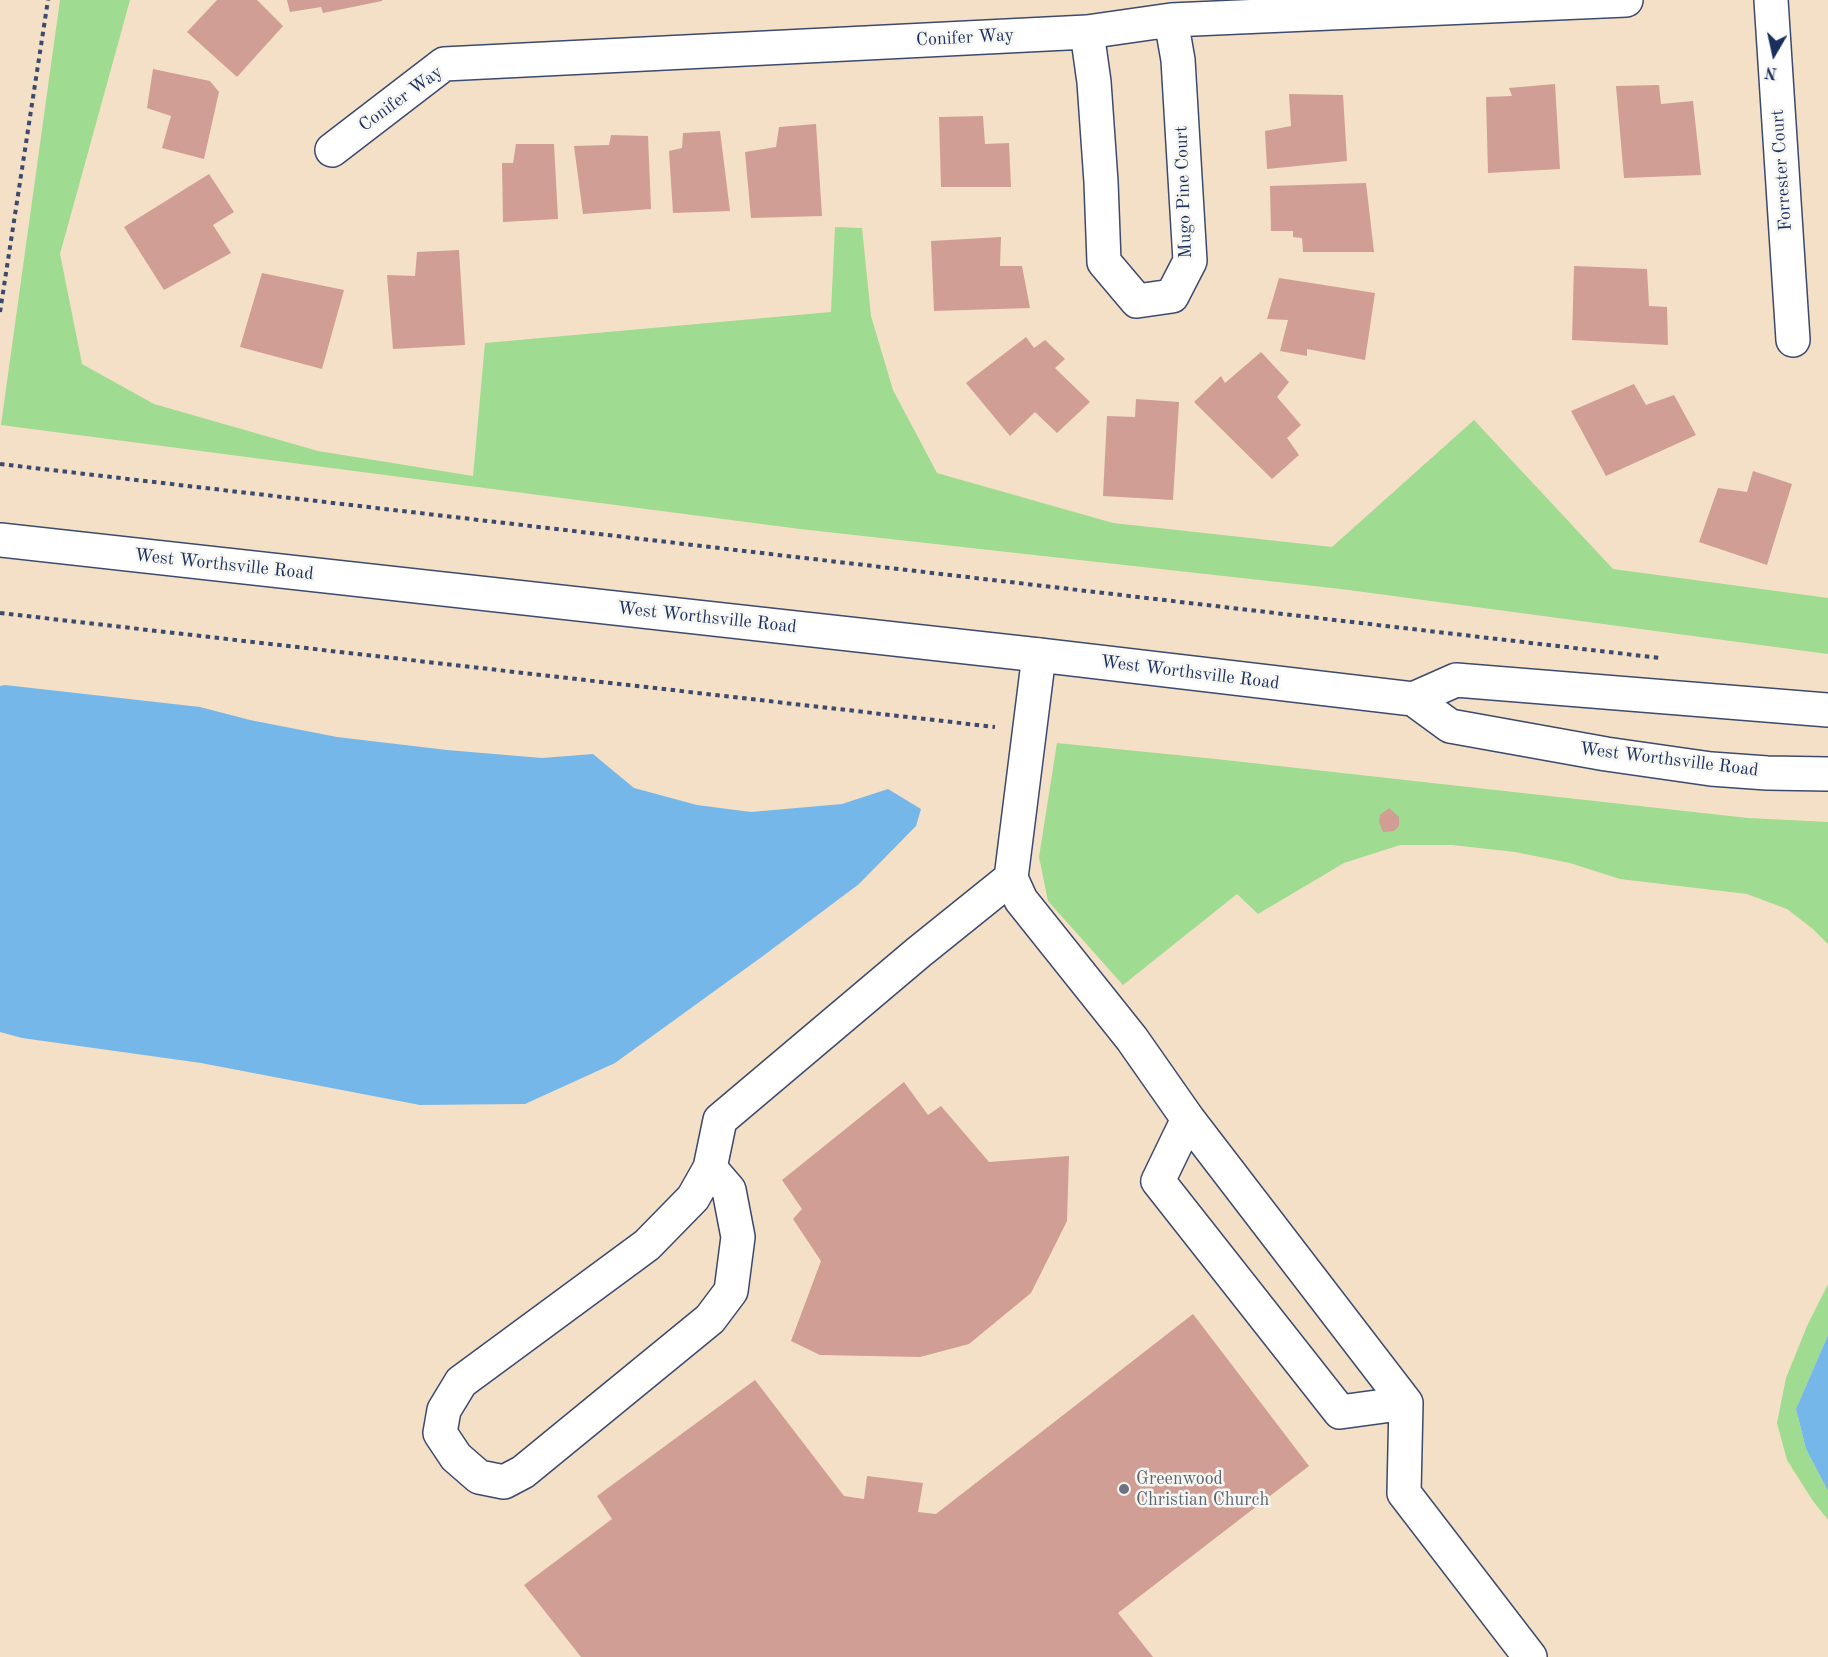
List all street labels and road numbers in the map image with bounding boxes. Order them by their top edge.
street label: Conifer Way [915,25,1015,51]
street label: Conifer Way [355,61,447,137]
street label: Forrester Court [1767,108,1797,232]
street label: Mugo Pine Court [1171,125,1197,259]
street label: West Worthsville Road [133,545,315,585]
street label: West Worthsville Road [616,598,798,638]
street label: West Worthsville Road [1099,651,1281,695]
street label: West Worthsville Road [1578,738,1760,782]

